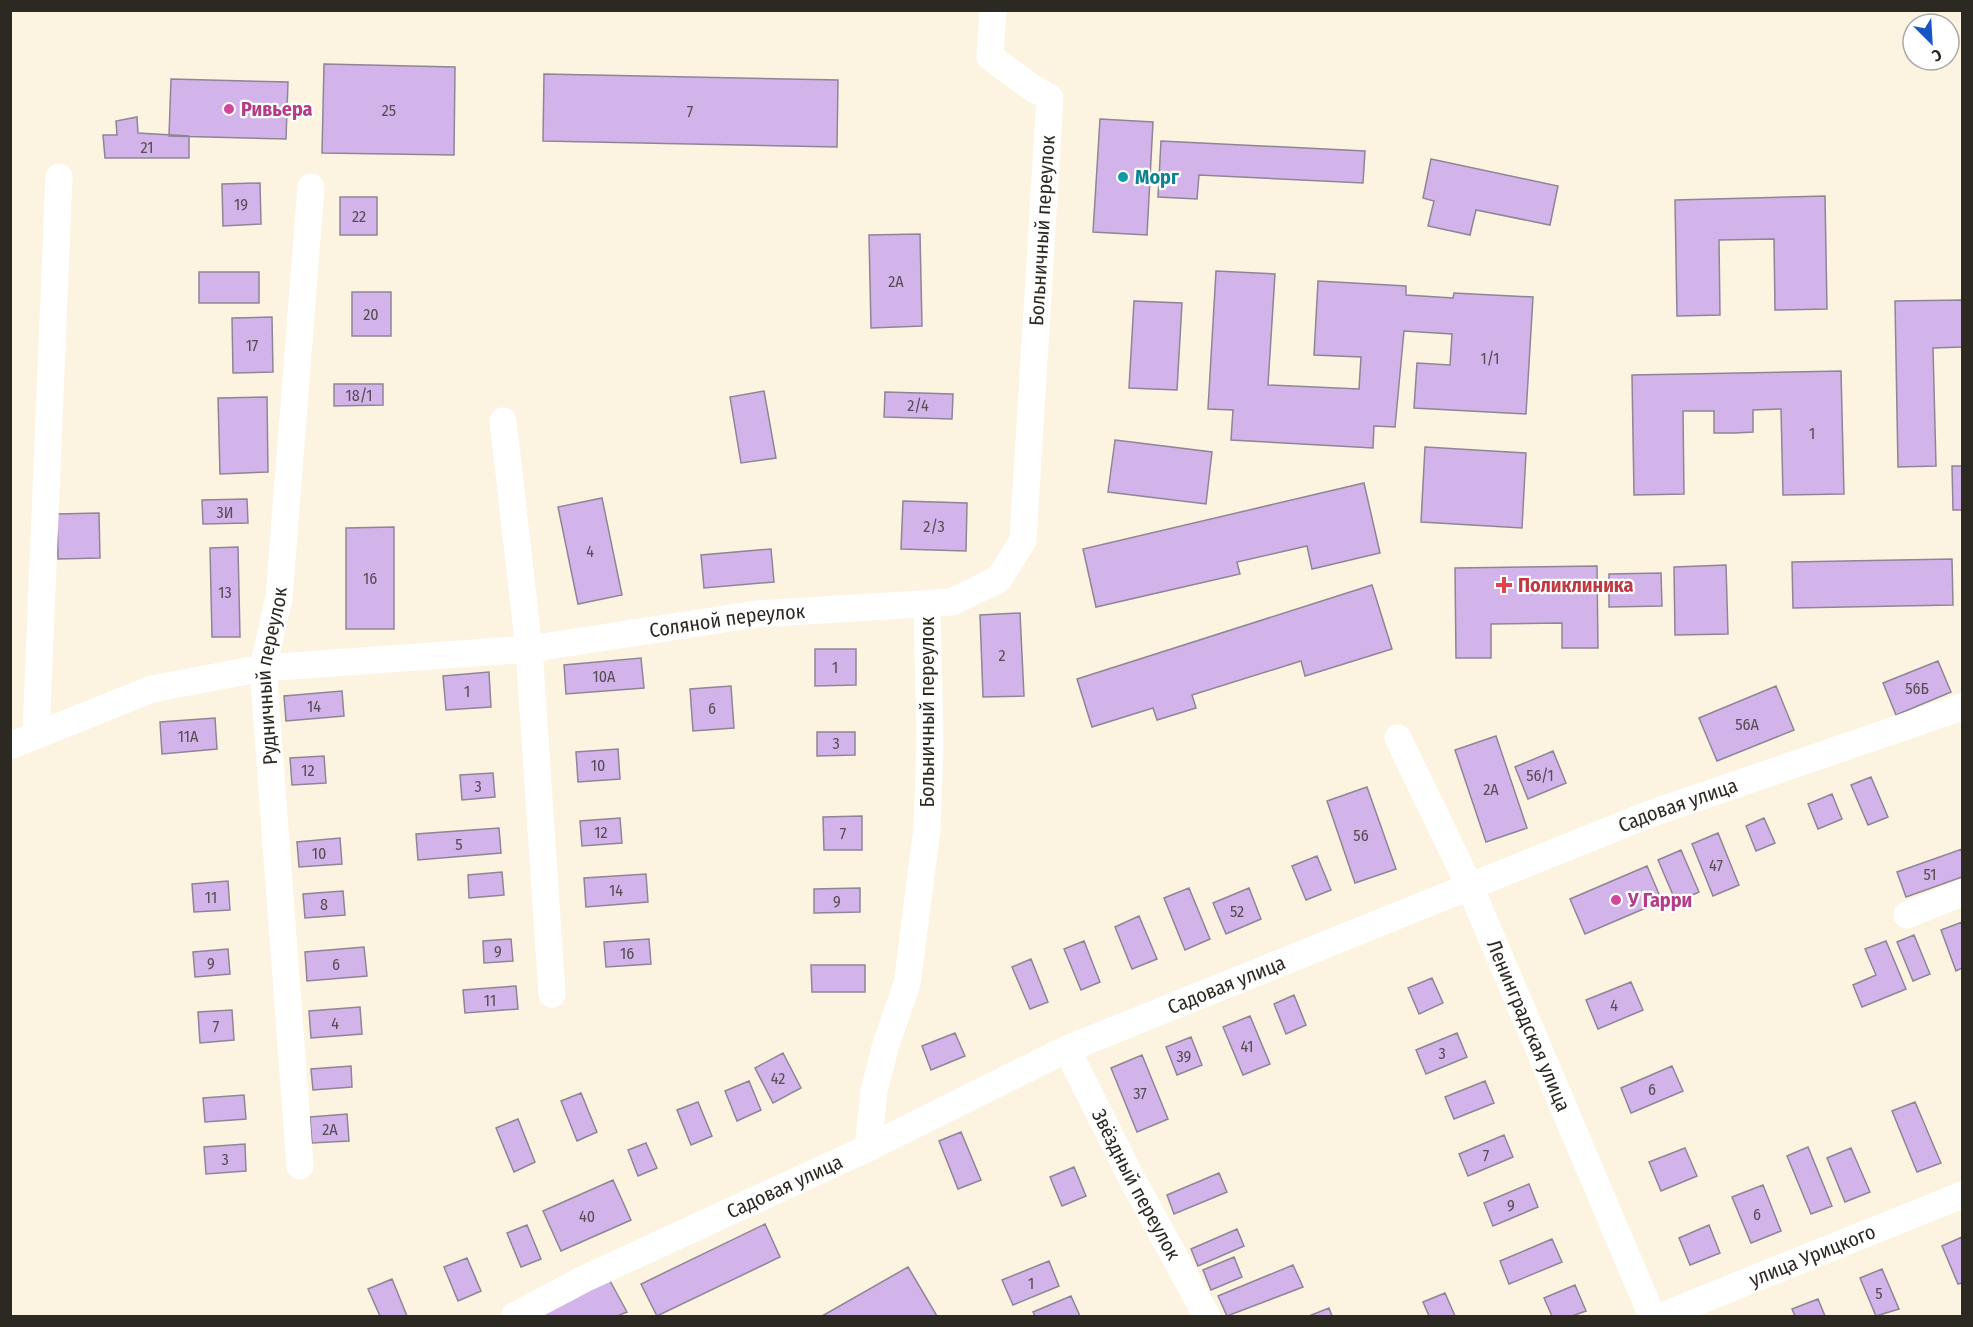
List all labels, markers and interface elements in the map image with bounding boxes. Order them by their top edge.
north arrow [1901,12,1961,72]
text: С [1929,45,1945,66]
place label: Ривьера [241,97,313,121]
house number: 25 [382,101,396,120]
marker: Ривьера [222,102,236,116]
house number: 7 [687,102,694,121]
street label: Больничный переулок [1024,134,1060,327]
house number: 21 [141,138,153,157]
place label: Морг [1135,165,1179,189]
marker: Морг [1116,170,1130,184]
house number: 19 [234,195,248,214]
house number: 22 [352,207,366,226]
house number: 2А [888,272,904,291]
house number: 20 [363,305,379,324]
house number: 17 [246,336,259,355]
house number: 1/1 [1480,349,1500,368]
house number: 18/1 [345,386,373,405]
house number: 2/4 [907,396,929,415]
house number: 1 [1809,424,1815,443]
house number: 3И [217,503,233,522]
house number: 2/3 [923,517,945,536]
house number: 4 [586,542,594,561]
house number: 16 [363,569,377,588]
place label: Поликлиника [1518,573,1634,597]
marker: Поликлиника [1495,576,1513,594]
house number: 13 [218,583,232,602]
street label: Рудничный переулок [251,586,292,766]
street label: Соляной переулок [648,599,806,642]
street label: Больничный переулок [915,616,939,807]
house number: 2 [998,646,1006,665]
house number: 1 [832,658,838,677]
house number: 10А [593,667,616,686]
house number: 56Б [1905,679,1929,698]
house number: 1 [464,682,470,701]
house number: 14 [307,697,321,716]
house number: 6 [708,699,716,718]
house number: 56А [1735,715,1759,734]
house number: 11А [178,727,199,746]
house number: 3 [832,734,840,753]
house number: 10 [591,756,605,775]
house number: 12 [301,761,315,780]
house number: 56/1 [1526,766,1554,785]
street label: Садовая улица [1615,773,1741,837]
house number: 3 [474,777,482,796]
house number: 2А [1483,780,1499,799]
house number: 12 [594,823,608,842]
house number: 7 [840,824,847,843]
house number: 56 [1353,826,1369,845]
house number: 5 [455,835,463,854]
house number: 10 [312,844,326,863]
house number: 47 [1709,856,1723,875]
house number: 51 [1924,865,1936,884]
house number: 14 [609,881,623,900]
house number: 11 [205,888,217,907]
place label: У Гарри [1627,888,1692,912]
house number: 9 [833,892,841,911]
marker: У Гарри [1609,893,1623,907]
house number: 8 [320,895,328,914]
house number: 52 [1230,902,1244,921]
street label: Ленинградская улица [1482,936,1576,1115]
house number: 9 [494,942,502,961]
house number: 16 [620,944,634,963]
street label: Садовая улица [1164,950,1289,1019]
house number: 9 [207,954,215,973]
house number: 6 [332,955,340,974]
house number: 11 [484,991,496,1010]
house number: 4 [1610,996,1618,1015]
house number: 4 [331,1014,339,1033]
house number: 7 [213,1017,220,1036]
house number: 41 [1240,1037,1254,1056]
house number: 3 [1438,1044,1446,1063]
house number: 39 [1177,1047,1192,1066]
house number: 42 [771,1069,785,1088]
house number: 6 [1648,1080,1656,1099]
house number: 37 [1133,1084,1147,1103]
street label: Звёздный переулок [1087,1105,1186,1264]
house number: 2А [322,1120,338,1139]
house number: 7 [1483,1146,1490,1165]
street label: Садовая улица [723,1149,846,1224]
house number: 3 [221,1150,229,1169]
house number: 9 [1507,1196,1515,1215]
house number: 6 [1753,1205,1761,1224]
house number: 40 [579,1207,595,1226]
street label: улица Урицкого [1746,1219,1879,1292]
house number: 1 [1028,1274,1034,1293]
house number: 5 [1875,1284,1883,1303]

